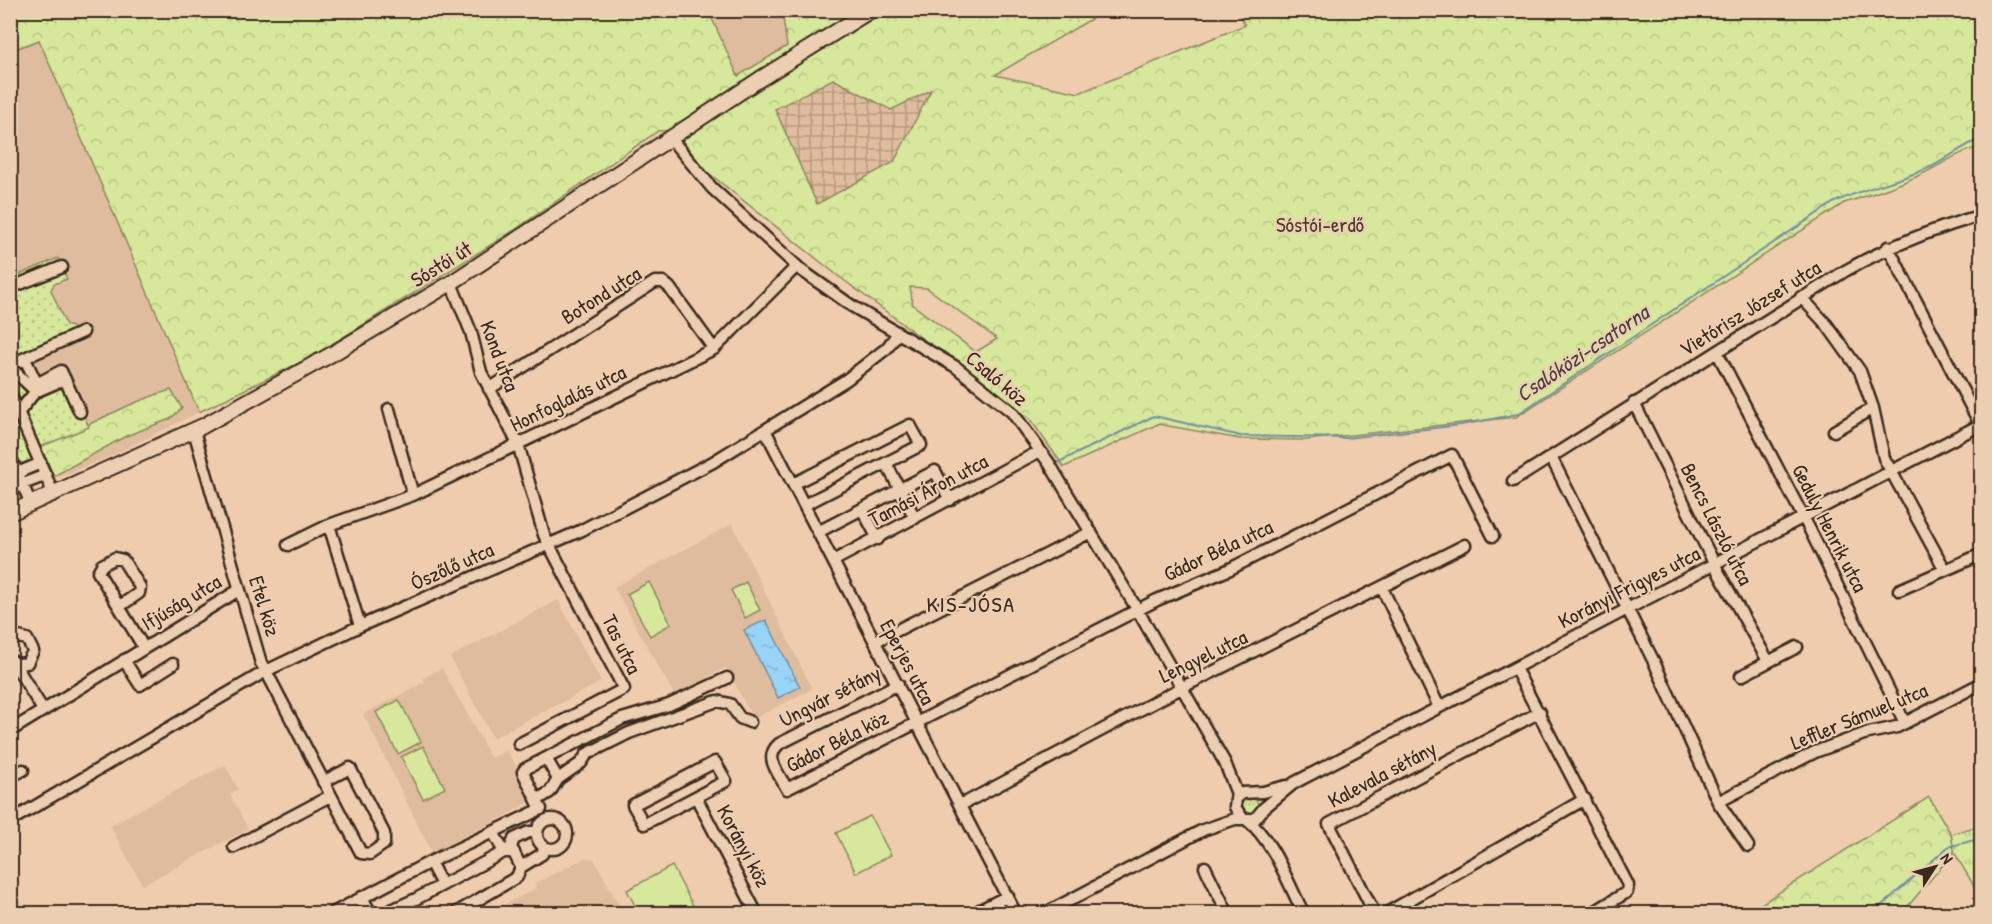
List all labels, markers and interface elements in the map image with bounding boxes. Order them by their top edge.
park label: Sóstói-erdő [1276,210,1364,239]
street label: Sóstói út [405,234,478,294]
street label: Vietórisz József utca [1674,253,1826,363]
street label: Botond utca [555,259,647,331]
water label: Csalóközi-csatorna [1510,296,1656,409]
street label: Kond utca [473,316,527,396]
street label: Csaló köz [960,343,1034,413]
street label: Honfoglalás utca [505,357,631,439]
street label: Tamási Áron utca [863,446,993,534]
street label: Bencs László utca [1674,458,1760,590]
street label: Geduly Henrik utca [1785,459,1875,597]
street label: Gádor Béla utca [1159,512,1277,588]
street label: Ószőlő utca [406,535,498,597]
street label: Korányi Frigyes utca [1553,539,1705,635]
street label: Ifjúság utca [136,567,226,637]
street label: Etel köz [242,572,288,640]
district label: KIS-JÓSA [927,589,1015,619]
street label: Tas utca [595,609,649,679]
street label: Eperjes utca [873,614,943,710]
street label: Lengyel utca [1154,622,1252,690]
street label: Ungvár sétány [774,658,886,734]
street label: Leffler Sámuel utca [1786,675,1932,757]
street label: Gádor Béla köz [781,703,893,779]
street label: Kalevala sétány [1323,733,1441,815]
street label: Korányi köz [710,800,778,892]
north arrow [1905,837,1965,897]
text: N [1936,848,1959,868]

